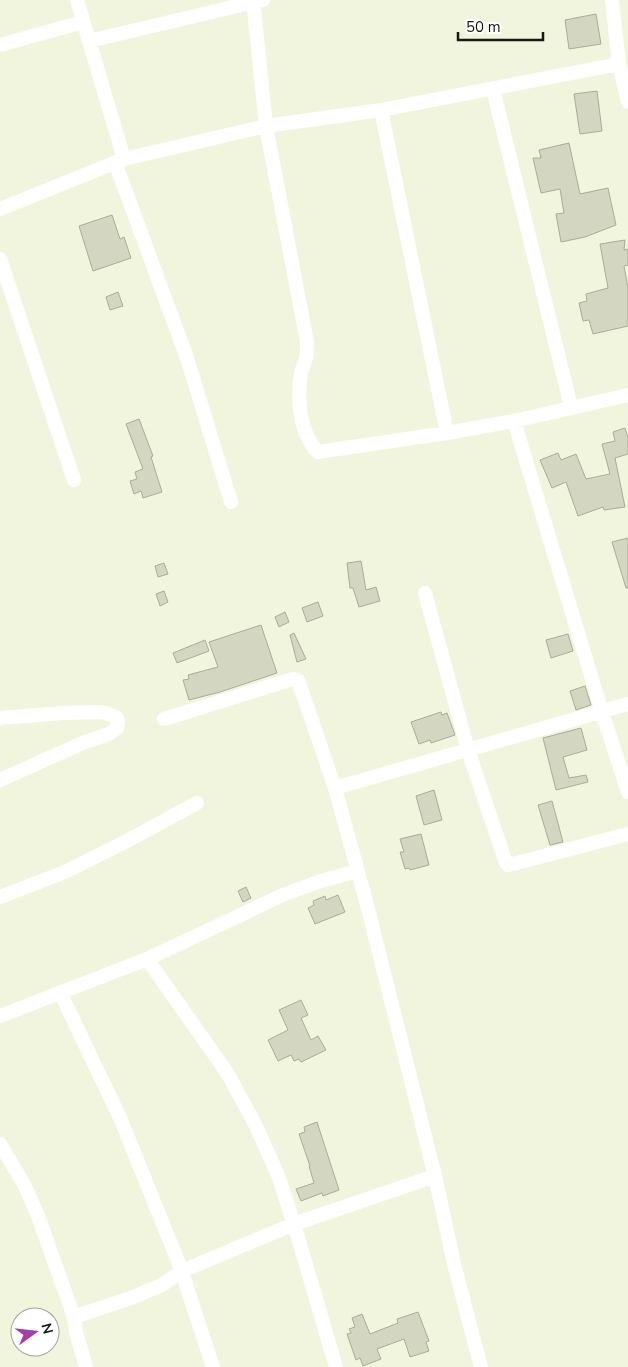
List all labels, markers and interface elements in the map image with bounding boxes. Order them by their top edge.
scale bar [458,10,543,42]
text: 50 m [466,17,501,37]
north arrow [10,1307,60,1357]
text: N [37,1321,58,1336]

